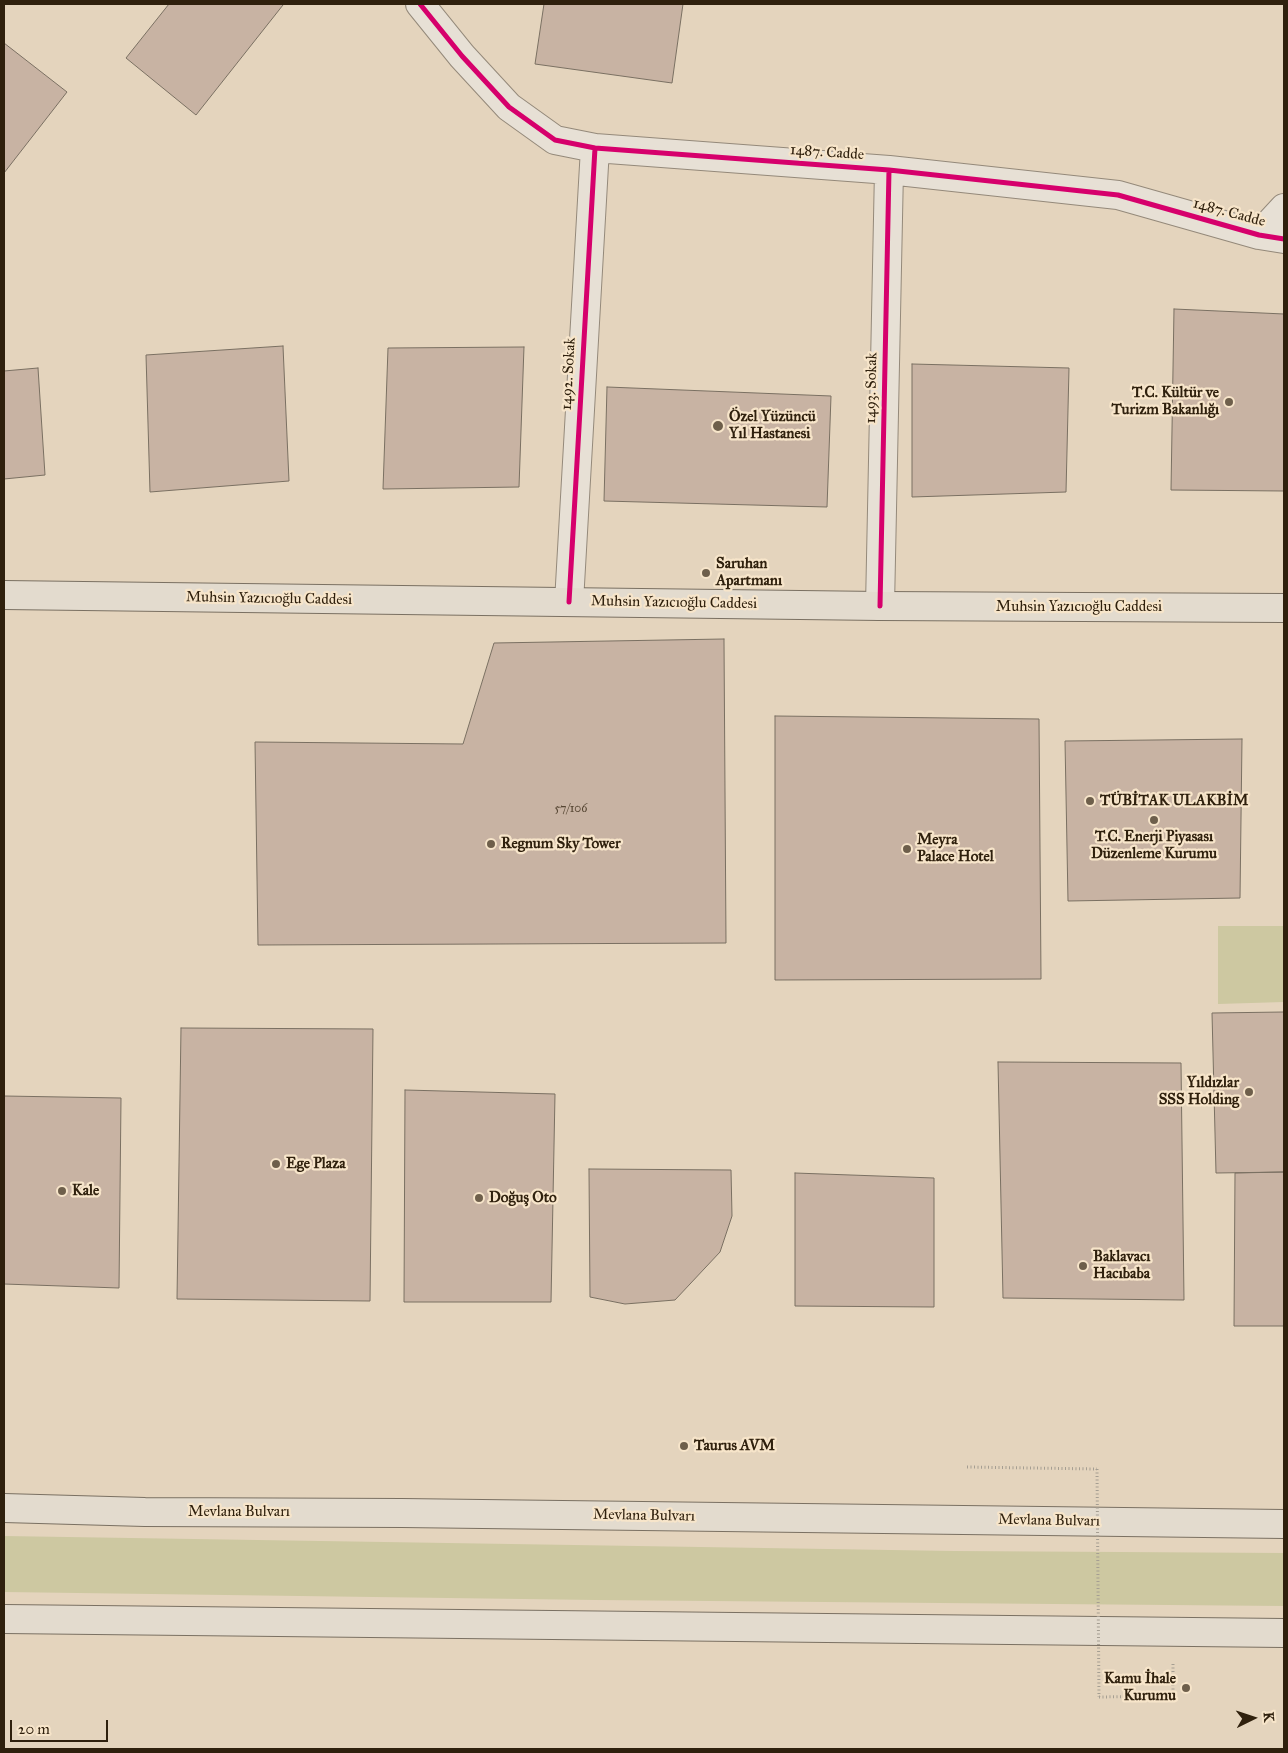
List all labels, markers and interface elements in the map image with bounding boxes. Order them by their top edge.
street label: 1487. Cadde [789,141,865,165]
street label: 1487. Cadde [1191,195,1267,231]
street label: 1492. Sokak [558,337,580,411]
street label: 1493. Sokak [862,352,882,424]
place label: T.C. Kültür ve Turizm Bakanlığı [1111,384,1219,419]
marker: T.C. Kültür ve Turizm Bakanlığı [1223,396,1235,408]
place label: Özel Yüzüncü Yıl Hastanesi [729,408,816,443]
marker: Özel Yüzüncü Yıl Hastanesi [711,419,725,433]
place label: Saruhan Apartmanı [716,555,782,590]
marker: Saruhan Apartmanı [700,567,712,579]
street label: Muhsin Yazıcıoğlu Caddesi [186,589,352,609]
street label: Muhsin Yazıcıoğlu Caddesi [591,593,757,613]
street label: Muhsin Yazıcıoğlu Caddesi [996,598,1162,616]
place label: TÜBİTAK ULAKBİM [1100,792,1248,810]
marker: TÜBİTAK ULAKBİM [1084,795,1096,807]
house number: 57/106 [555,802,587,816]
marker: T.C. Enerji Piyasası Düzenleme Kurumu [1148,814,1160,826]
place label: T.C. Enerji Piyasası Düzenleme Kurumu [1091,828,1217,863]
place label: Meyra Palace Hotel [917,831,994,866]
place label: Regnum Sky Tower [501,835,621,853]
marker: Regnum Sky Tower [485,838,497,850]
marker: Meyra Palace Hotel [901,843,913,855]
place label: Yıldızlar SSS Holding [1159,1074,1239,1109]
marker: Yıldızlar SSS Holding [1243,1086,1255,1098]
place label: Ege Plaza [286,1155,345,1173]
marker: Ege Plaza [270,1158,282,1170]
place label: Kale [72,1182,99,1200]
marker: Kale [56,1185,68,1197]
place label: Doğuş Oto [489,1189,557,1207]
marker: Doğuş Oto [473,1192,485,1204]
place label: Baklavacı Hacıbaba [1093,1248,1150,1283]
marker: Baklavacı Hacıbaba [1077,1260,1089,1272]
place label: Taurus AVM [694,1437,775,1455]
marker: Taurus AVM [678,1440,690,1452]
street label: Mevlana Bulvarı [188,1503,290,1521]
street label: Mevlana Bulvarı [593,1506,695,1526]
street label: Mevlana Bulvarı [998,1511,1100,1531]
place label: Kamu İhale Kurumu [1104,1670,1176,1705]
marker: Kamu İhale Kurumu [1180,1682,1192,1694]
north arrow [1228,1693,1278,1743]
scale bar [12,1710,110,1742]
text: K [1260,1711,1277,1722]
text: 20 m [18,1720,50,1738]

